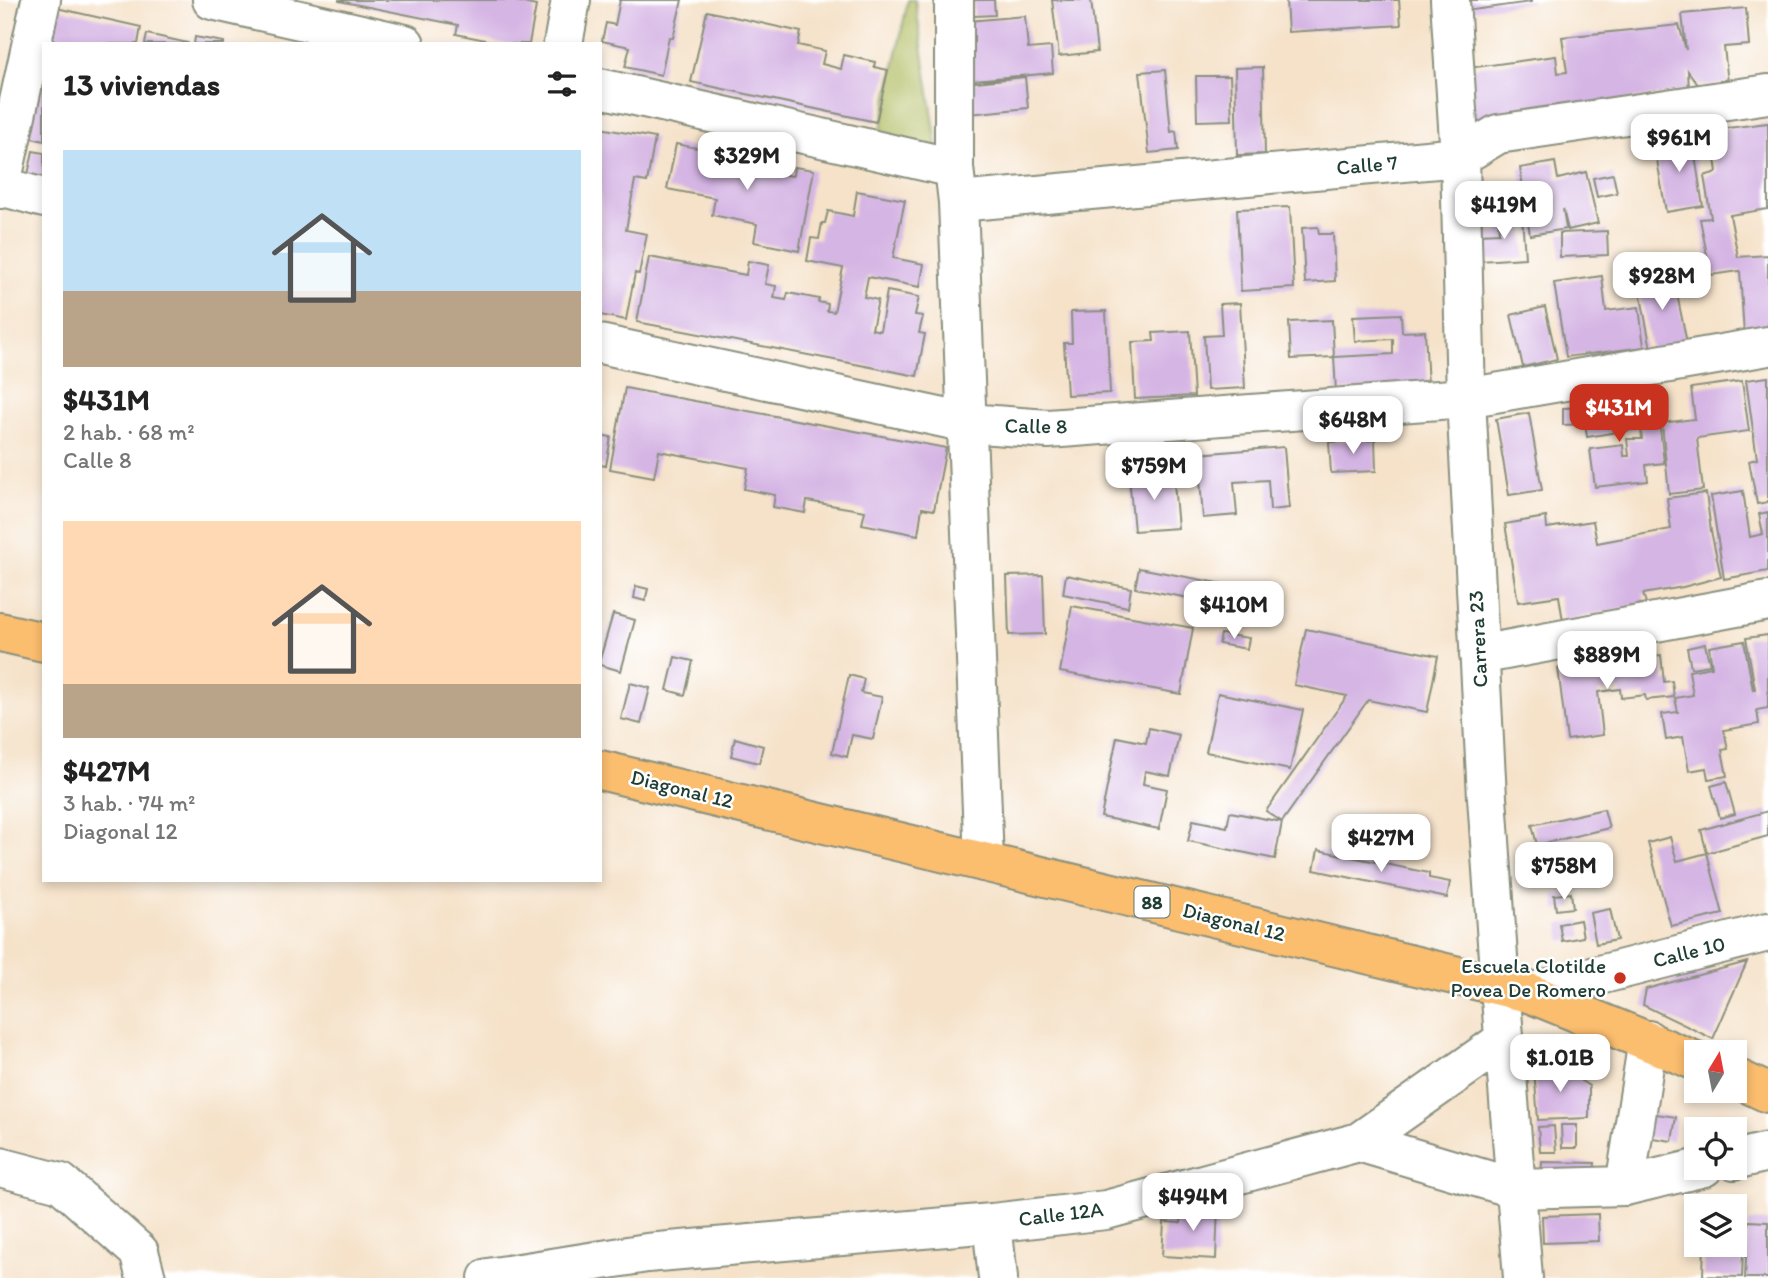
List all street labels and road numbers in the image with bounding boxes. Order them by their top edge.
street label: Calle 7 [1335,149,1399,180]
street label: Calle 8 [1005,412,1067,439]
street label: Carrera 23 [1462,590,1493,688]
street label: Diagonal 12 [628,764,736,813]
road number: 88 [1134,887,1170,918]
street label: Diagonal 12 [1180,897,1288,946]
street label: Calle 10 [1650,930,1728,973]
street label: Calle 12A [1017,1196,1105,1231]

